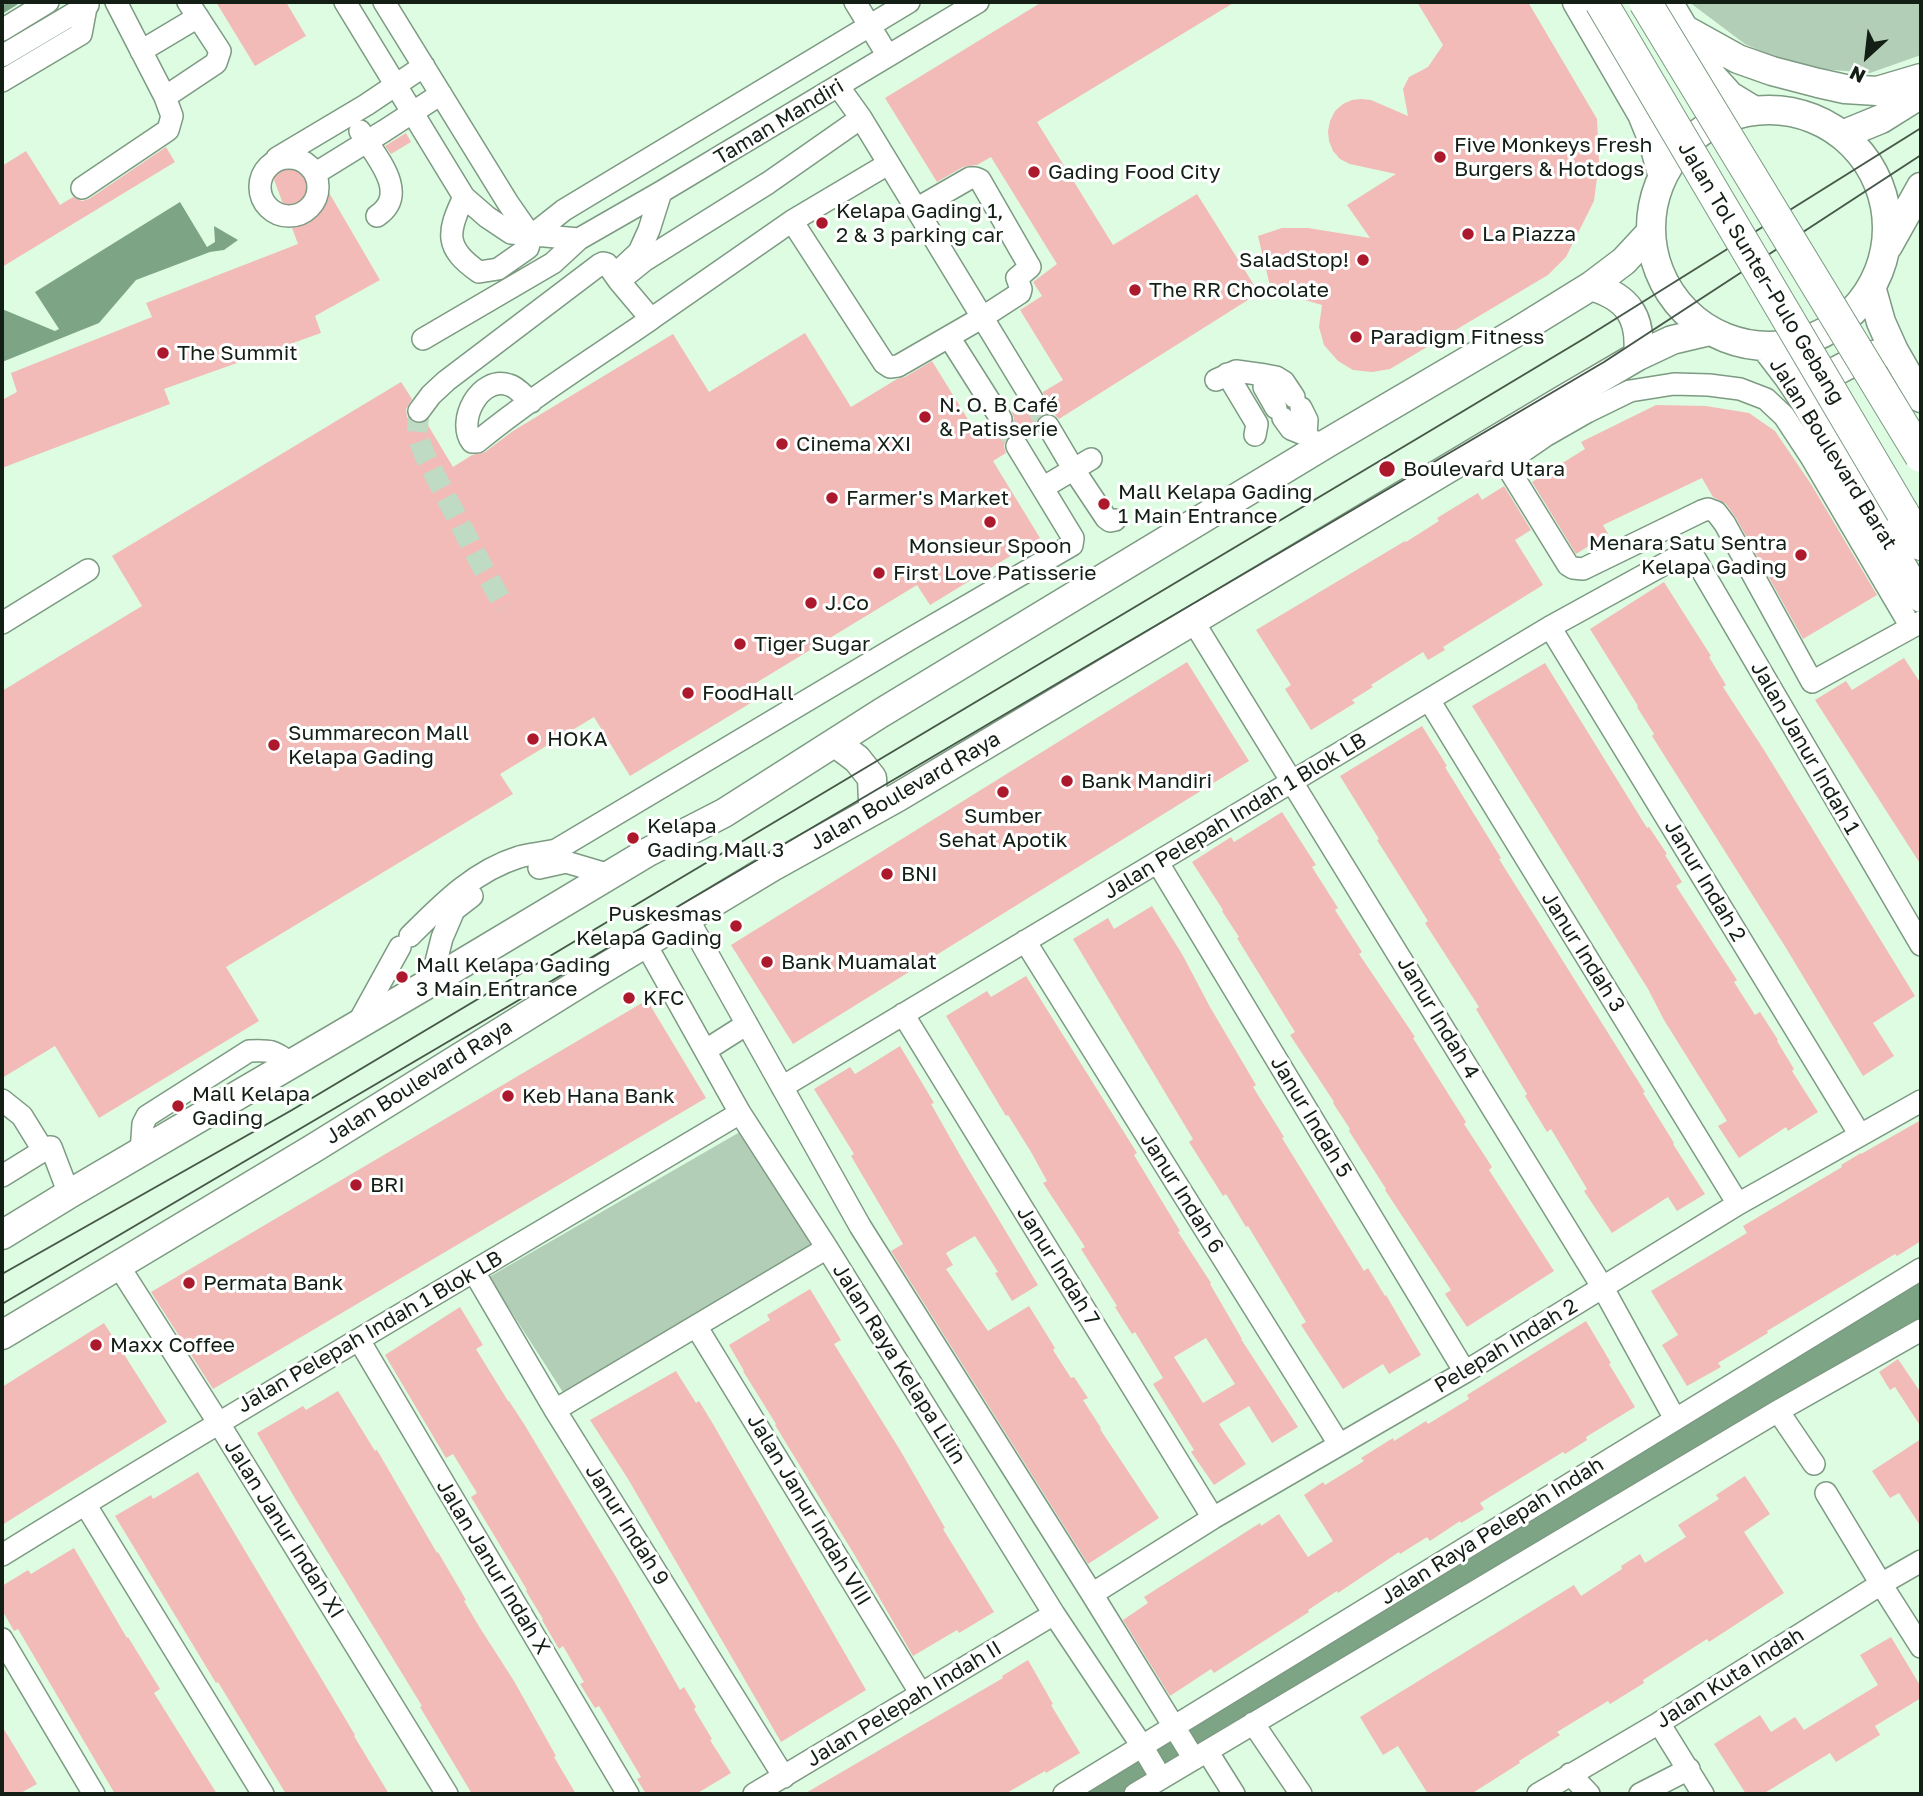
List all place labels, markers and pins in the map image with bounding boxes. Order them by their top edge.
place label: Five Monkeys Fresh Burgers & Hotdogs [1454,132,1653,182]
marker: Five Monkeys Fresh Burgers & Hotdogs [1432,149,1448,165]
place label: Gading Food City [1048,159,1220,185]
marker: Gading Food City [1026,164,1042,180]
place label: Kelapa Gading 1, 2 & 3 parking car [836,198,1004,248]
marker: Kelapa Gading 1, 2 & 3 parking car [814,215,830,231]
place label: La Piazza [1482,221,1576,247]
marker: La Piazza [1460,226,1476,242]
place label: SaladStop! [1239,247,1349,273]
marker: SaladStop! [1355,252,1371,268]
place label: The RR Chocolate [1149,277,1329,303]
marker: The RR Chocolate [1127,282,1143,298]
place label: Paradigm Fitness [1370,324,1544,350]
marker: Paradigm Fitness [1348,329,1364,345]
place label: The Summit [177,340,298,366]
marker: The Summit [155,345,171,361]
place label: N. O. B Café & Patisserie [939,392,1058,442]
marker: N. O. B Café & Patisserie [917,409,933,425]
place label: Cinema XXI [796,431,911,457]
marker: Cinema XXI [774,436,790,452]
place label: Boulevard Utara [1403,456,1565,482]
marker: Boulevard Utara [1377,459,1397,479]
place label: Mall Kelapa Gading 1 Main Entrance [1118,479,1313,529]
place label: Farmer's Market [846,485,1009,511]
marker: Farmer's Market [824,490,840,506]
marker: Mall Kelapa Gading 1 Main Entrance [1096,496,1112,512]
marker: Monsieur Spoon [982,514,998,530]
place label: Menara Satu Sentra Kelapa Gading [1589,530,1787,580]
place label: Monsieur Spoon [908,533,1072,559]
marker: Menara Satu Sentra Kelapa Gading [1793,547,1809,563]
place label: First Love Patisserie [893,560,1096,586]
marker: First Love Patisserie [871,565,887,581]
place label: J.Co [825,590,869,616]
marker: J.Co [803,595,819,611]
place label: Tiger Sugar [754,631,870,657]
marker: Tiger Sugar [732,636,748,652]
place label: FoodHall [702,680,794,706]
marker: FoodHall [680,685,696,701]
place label: Summarecon Mall Kelapa Gading [288,720,469,770]
place label: HOKA [547,726,607,752]
marker: HOKA [525,731,541,747]
marker: Summarecon Mall Kelapa Gading [266,737,282,753]
place label: Bank Mandiri [1081,768,1212,794]
marker: Bank Mandiri [1059,773,1075,789]
marker: Sumber Sehat Apotik [995,784,1011,800]
place label: Sumber Sehat Apotik [938,803,1068,853]
place label: Kelapa Gading Mall 3 [647,813,784,863]
marker: Kelapa Gading Mall 3 [625,830,641,846]
place label: BNI [901,861,938,887]
marker: BNI [879,866,895,882]
place label: Puskesmas Kelapa Gading [576,901,722,951]
marker: Puskesmas Kelapa Gading [728,918,744,934]
place label: Bank Muamalat [781,949,937,975]
place label: Mall Kelapa Gading 3 Main Entrance [416,952,611,1002]
marker: Bank Muamalat [759,954,775,970]
marker: Mall Kelapa Gading 3 Main Entrance [394,969,410,985]
place label: KFC [643,985,684,1011]
marker: KFC [621,990,637,1006]
place label: Mall Kelapa Gading [192,1081,310,1131]
place label: Keb Hana Bank [522,1083,675,1109]
marker: Keb Hana Bank [500,1088,516,1104]
marker: Mall Kelapa Gading [170,1098,186,1114]
place label: BRI [370,1172,405,1198]
marker: BRI [348,1177,364,1193]
place label: Permata Bank [203,1270,343,1296]
marker: Permata Bank [181,1275,197,1291]
place label: Maxx Coffee [110,1332,235,1358]
marker: Maxx Coffee [88,1337,104,1353]

